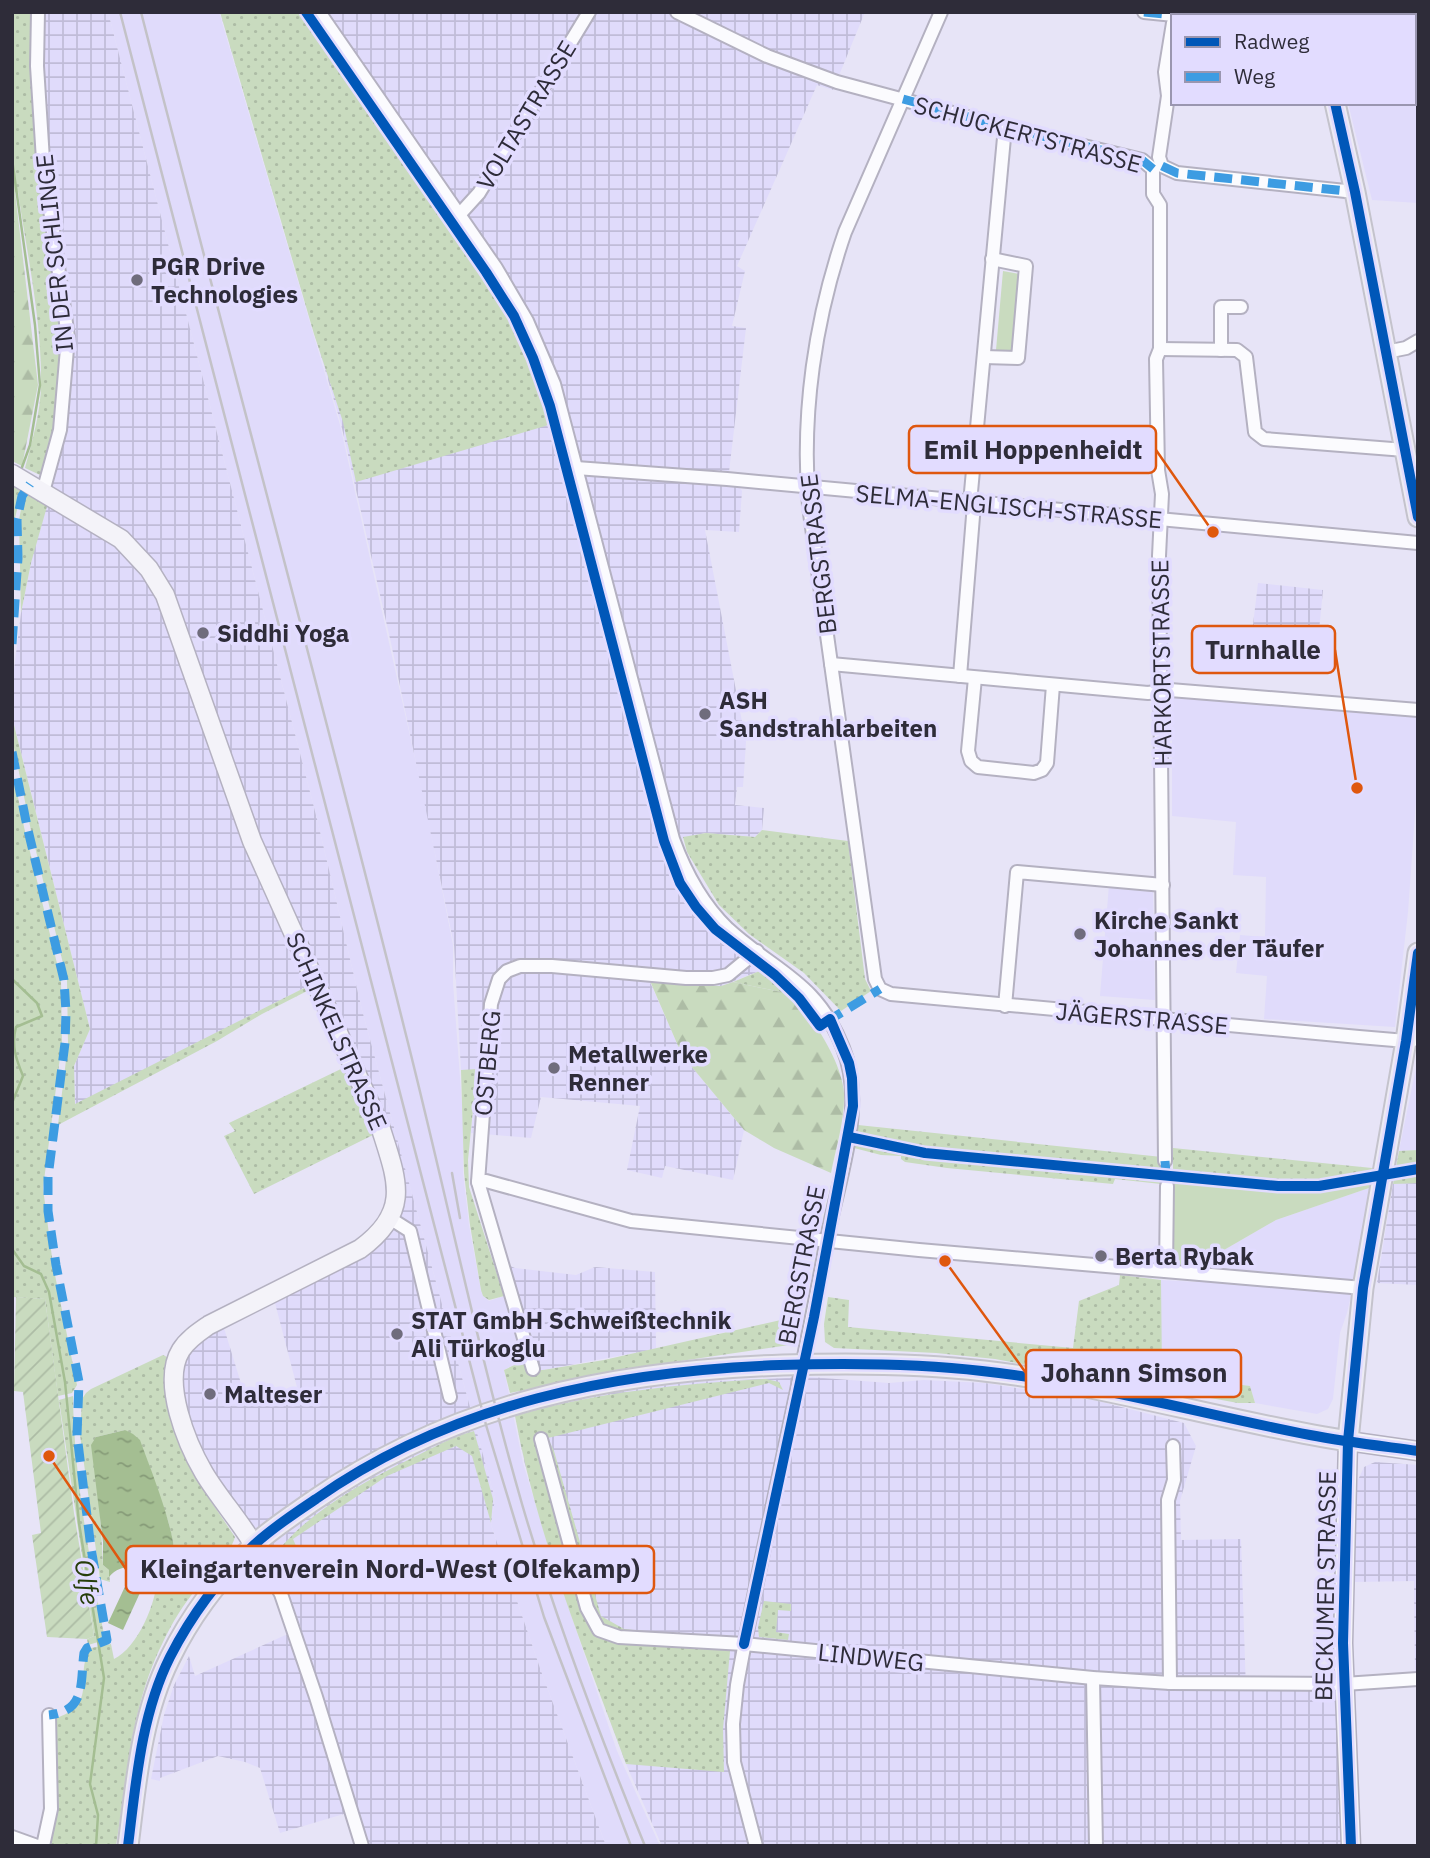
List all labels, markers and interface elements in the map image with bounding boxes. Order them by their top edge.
legend [1171,14,1416,105]
text: Radweg [1234,27,1309,55]
street label: VOLTASTRASSE [469,34,583,196]
text: Weg [1234,62,1275,90]
street label: SCHUCKERTSTRASSE [911,88,1145,180]
street label: IN DER SCHLINGE [28,153,80,353]
place label: PGR Drive Technologies [151,250,298,310]
marker: PGR Drive Technologies [129,272,145,288]
callout: Emil Hoppenheidt [909,426,1156,473]
text: Emil Hoppenheidt [924,432,1143,466]
street label: BERGSTRASSE [792,472,844,636]
street label: SELMA-ENGLISCH-STRASSE [854,477,1164,535]
street label: HARKORTSTRASSE [1143,559,1179,767]
place label: Siddhi Yoga [217,617,349,649]
marker: Siddhi Yoga [195,625,211,641]
callout: Turnhalle [1192,626,1335,673]
text: Turnhalle [1205,632,1321,666]
place label: ASH Sandstrahlarbeiten [719,684,937,744]
marker: ASH Sandstrahlarbeiten [697,706,713,722]
place label: Kirche Sankt Johannes der Täufer [1094,904,1325,964]
marker: Kirche Sankt Johannes der Täufer [1072,926,1088,942]
street label: SCHINKELSTRASSE [279,927,395,1135]
street label: JÄGERSTRASSE [1054,995,1230,1041]
street label: OSTBERG [466,1009,508,1117]
place label: Metallwerke Renner [568,1038,708,1098]
marker: Metallwerke Renner [546,1060,562,1076]
street label: BERGSTRASSE [770,1183,832,1347]
place label: Berta Rybak [1115,1240,1254,1272]
marker: Berta Rybak [1093,1248,1109,1264]
place label: STAT GmbH Schweißtechnik Ali Türkoglu [411,1304,731,1364]
marker: STAT GmbH Schweißtechnik Ali Türkoglu [389,1326,405,1342]
callout: Johann Simson [1026,1350,1241,1397]
text: Johann Simson [1041,1355,1227,1389]
place label: Malteser [224,1378,323,1410]
marker: Malteser [202,1386,218,1402]
street label: BECKUMER STRASSE [1307,1471,1343,1701]
callout: Kleingartenverein Nord-West (Olfekamp) [126,1546,654,1593]
text: Kleingartenverein Nord-West (Olfekamp) [140,1551,640,1585]
water label: Olfe [68,1557,108,1607]
street label: LINDWEG [816,1636,926,1678]

